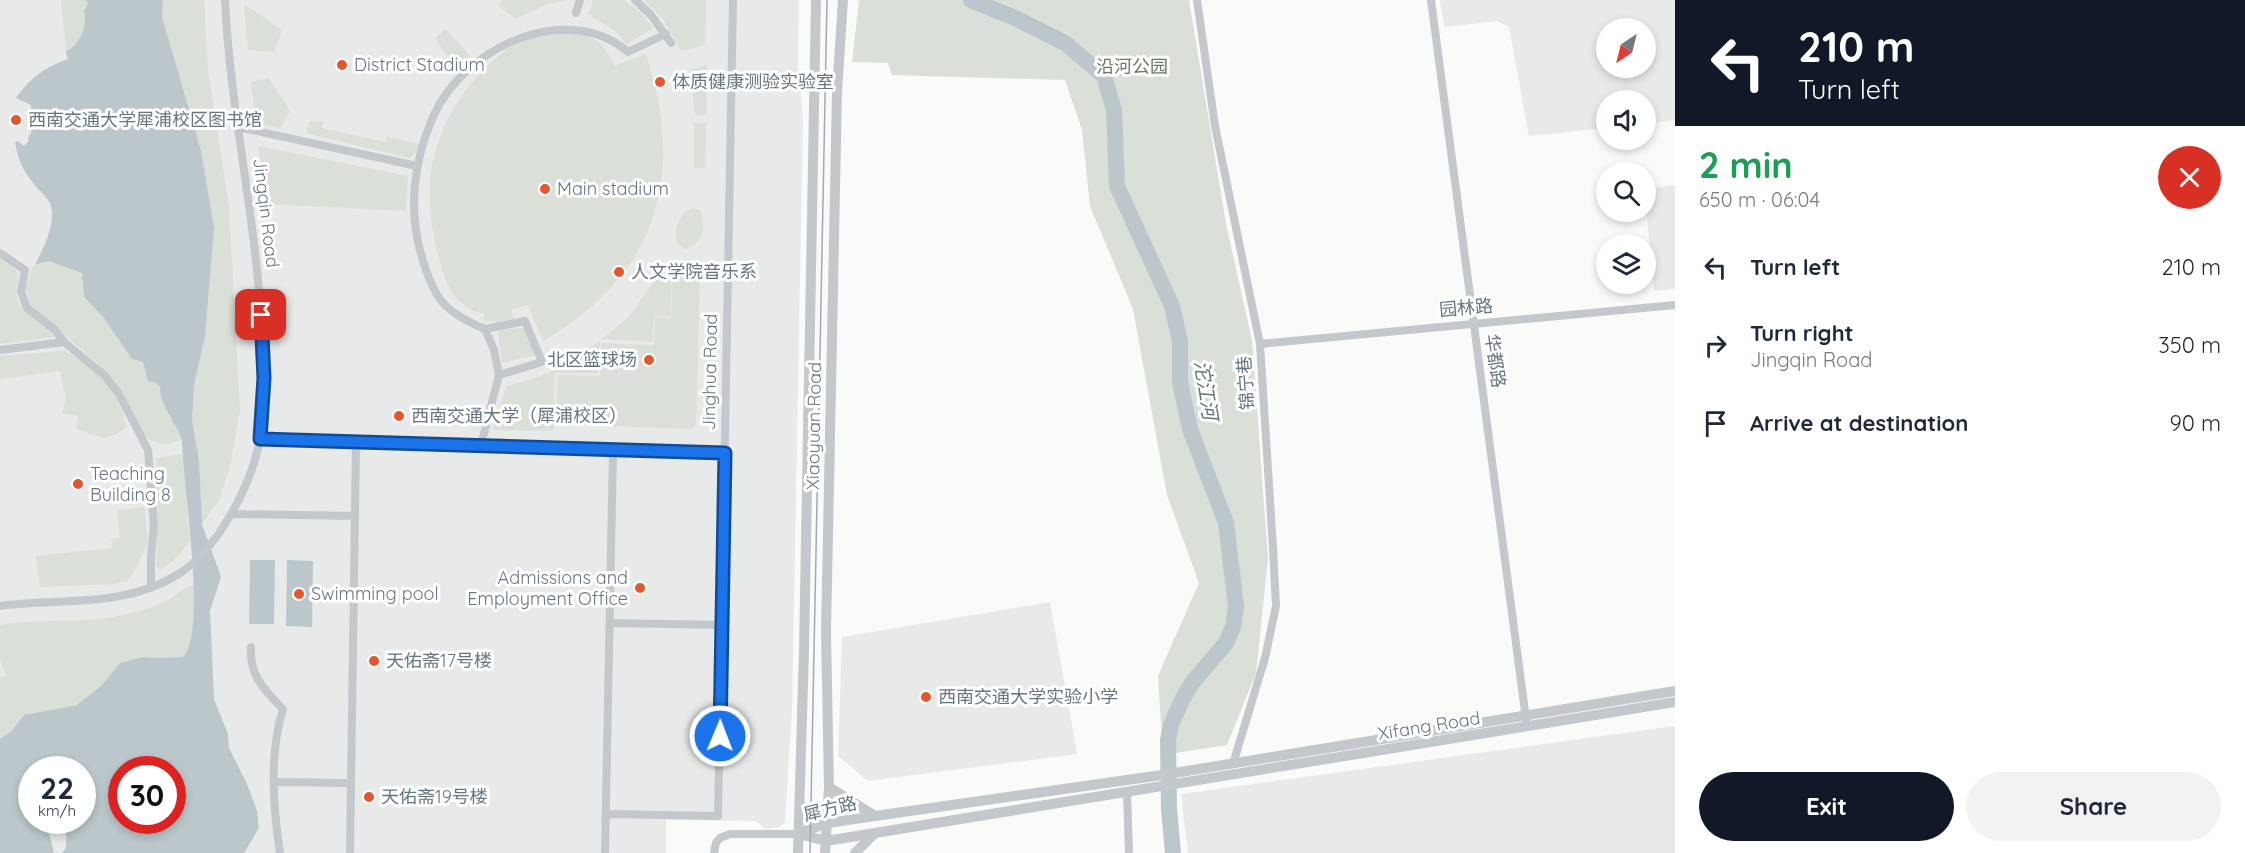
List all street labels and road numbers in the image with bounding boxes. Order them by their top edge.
street label: Jingqin Road [248,157,285,269]
street label: 园林路 [1438,294,1494,321]
street label: Jinghua Road [697,313,722,431]
street label: 华都路 [1480,333,1511,389]
street label: 锦宁巷 [1232,355,1259,411]
street label: Xiaoyuan Road [801,362,826,490]
street label: Xifang Road [1376,706,1482,745]
street label: 犀方路 [801,791,859,826]

